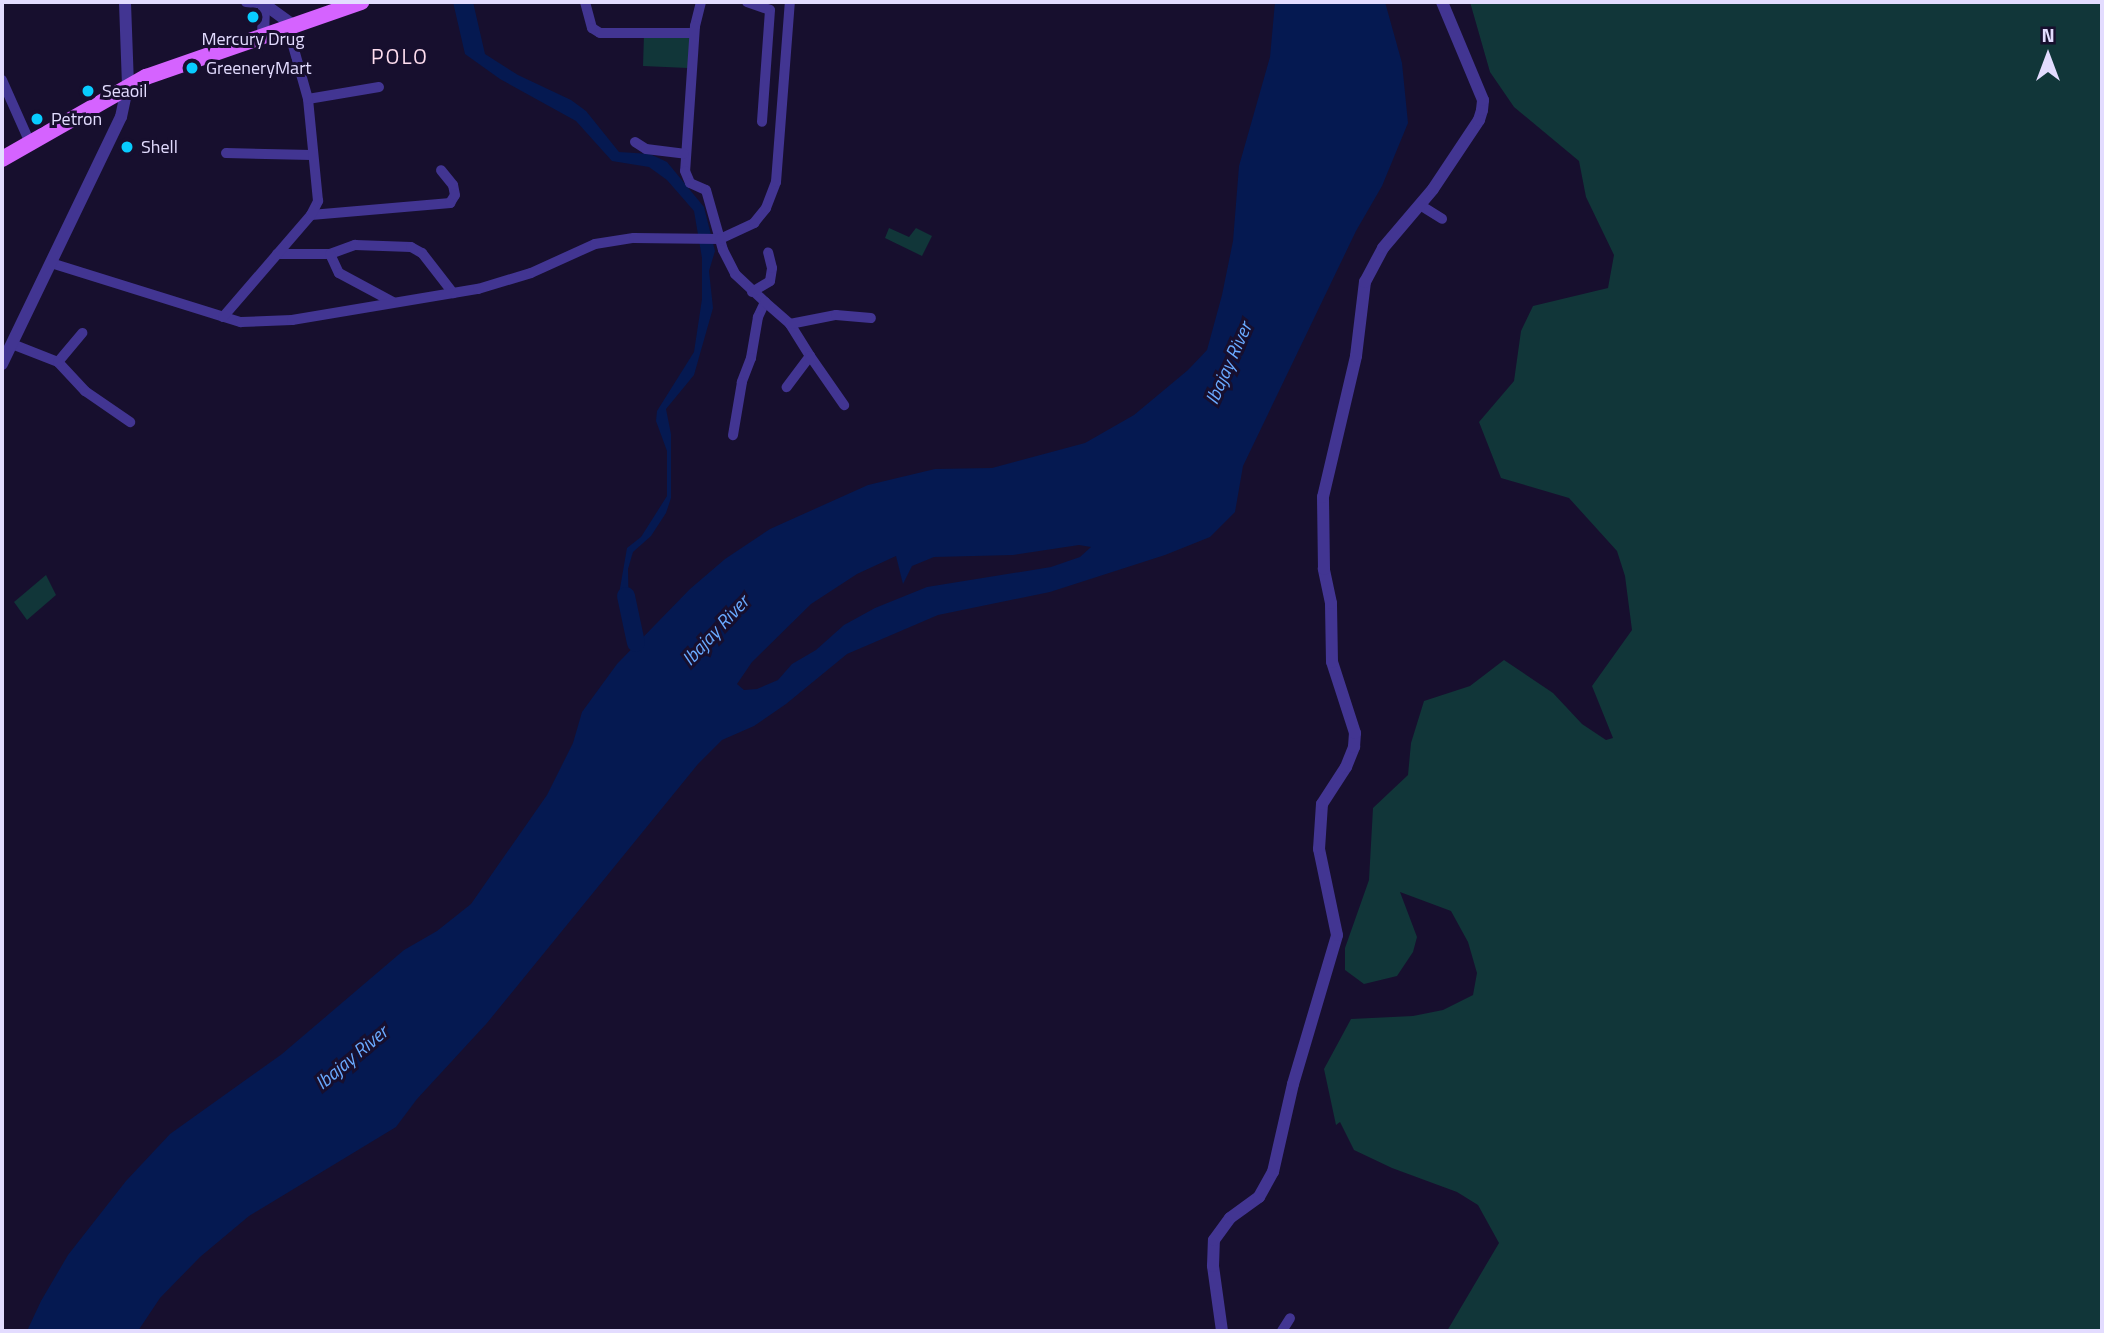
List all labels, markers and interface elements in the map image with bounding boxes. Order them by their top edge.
marker: Mercury Drug [245,9,261,25]
text: N [2041,20,2055,49]
north arrow [2013,21,2083,91]
place label: Mercury Drug [201,28,305,50]
district label: POLO [372,43,428,69]
place label: GreeneryMart [206,57,312,79]
marker: GreeneryMart [184,60,200,76]
place label: Seaoil [102,80,147,102]
marker: Seaoil [80,83,96,99]
place label: Petron [51,108,102,130]
marker: Petron [29,111,45,127]
place label: Shell [141,136,178,158]
marker: Shell [119,139,135,155]
water label: Ibajay River [1200,318,1256,408]
water label: Ibajay River [677,590,753,670]
water label: Ibajay River [310,1020,392,1094]

